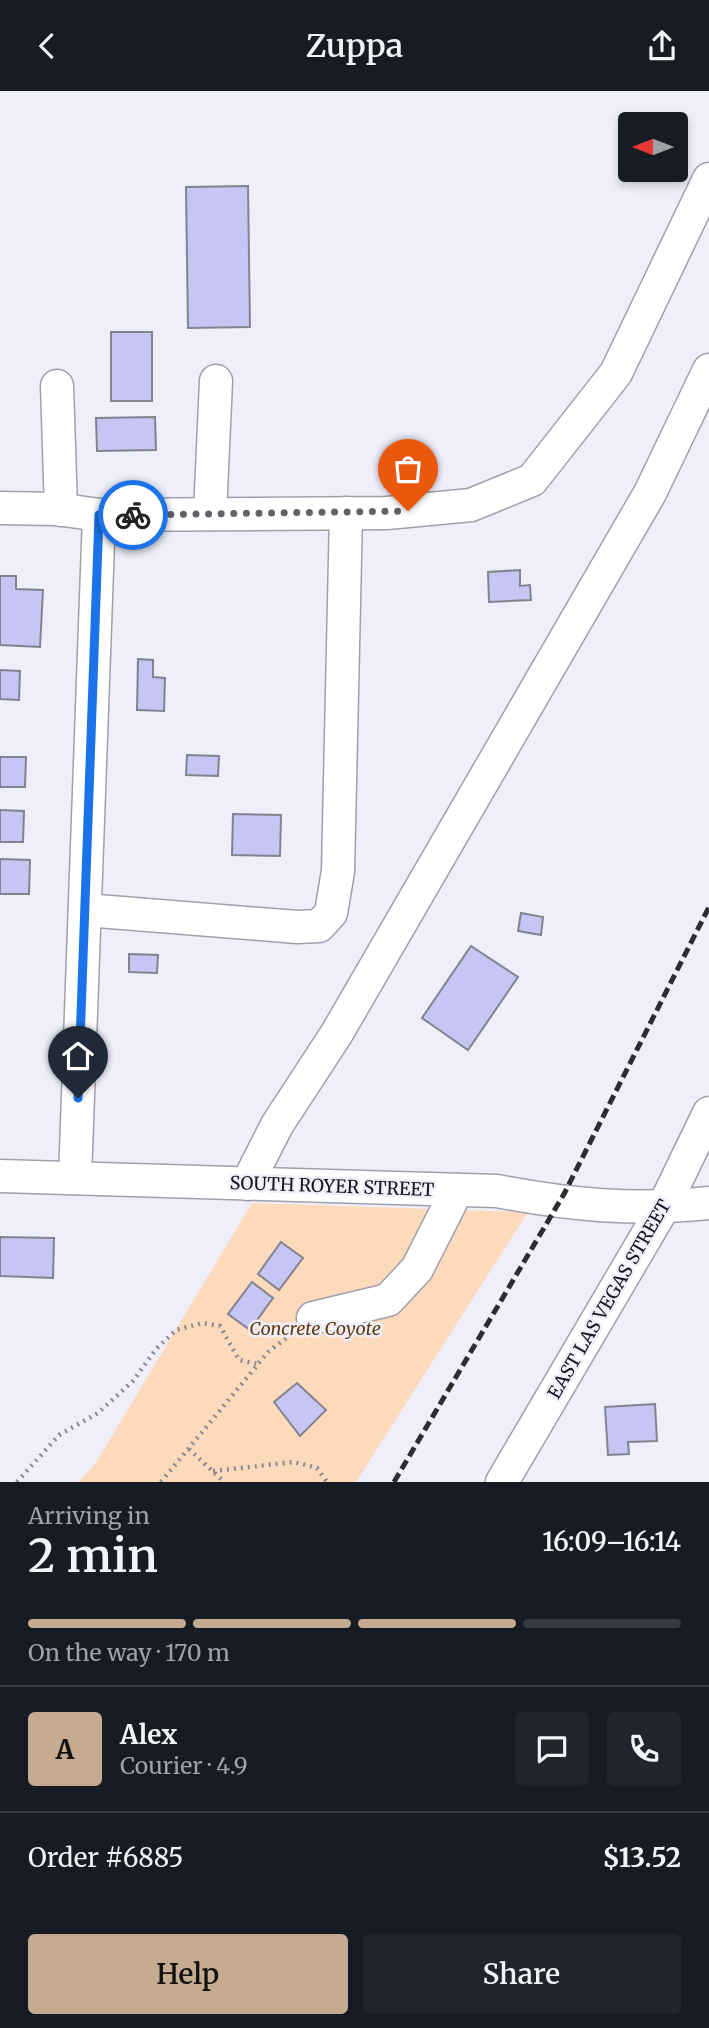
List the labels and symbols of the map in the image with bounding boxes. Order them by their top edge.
north arrow [618,112,688,182]
pin [378,439,438,511]
courier [98,480,168,550]
pin [48,1026,108,1098]
street label: SOUTH ROYER STREET [229,1171,435,1201]
street label: EAST LAS VEGAS STREET [543,1195,676,1403]
park label: Concrete Coyote [249,1317,381,1340]

